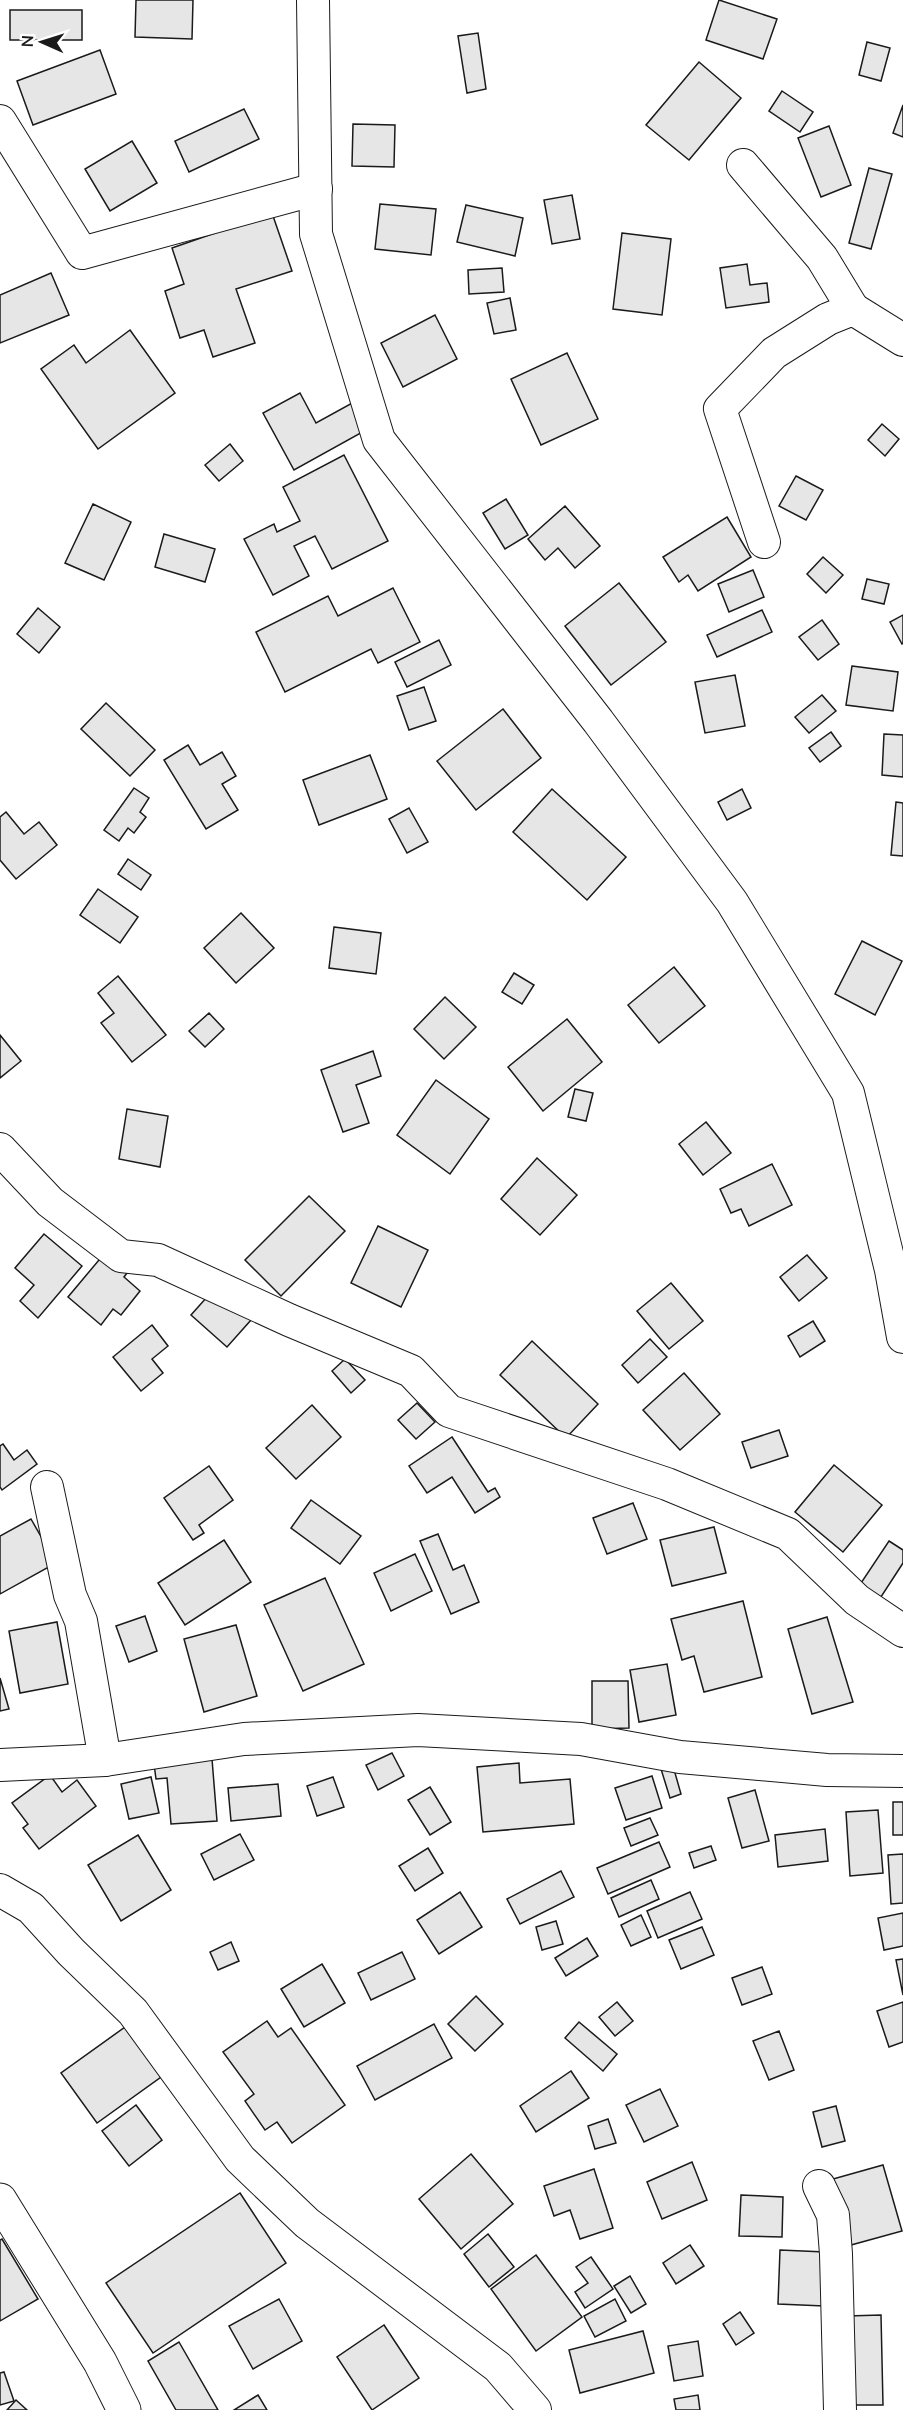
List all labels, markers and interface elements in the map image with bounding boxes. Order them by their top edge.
north arrow [12,12,72,72]
text: N [17,35,37,48]

